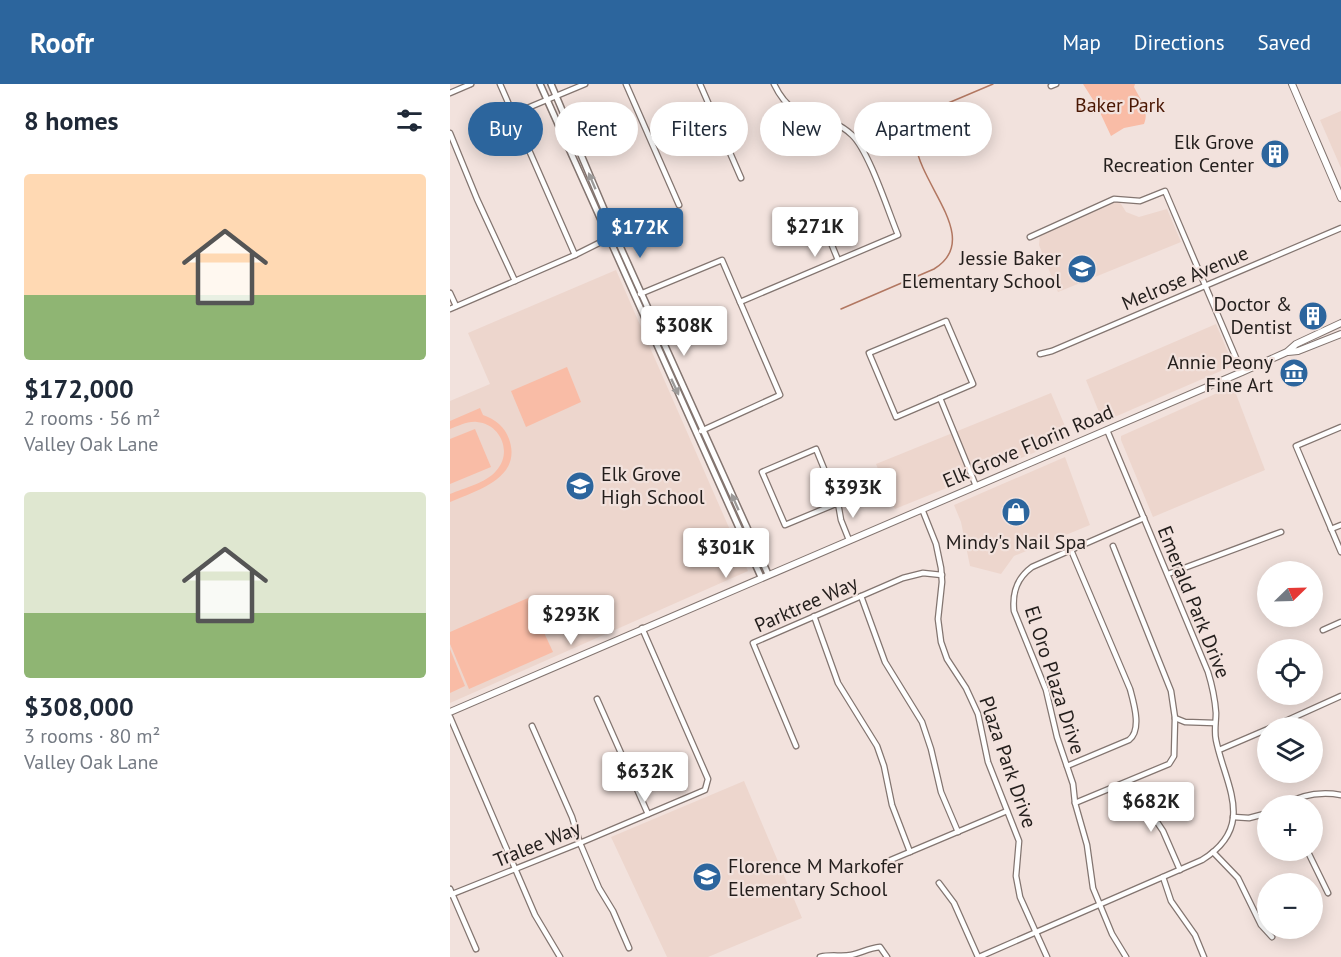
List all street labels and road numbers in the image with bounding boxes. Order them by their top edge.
street label: Melrose Avenue [1118,240,1252,316]
street label: Elk Grove Florin Road [939,398,1117,494]
street label: Emerald Park Drive [1152,522,1236,682]
street label: Parktree Way [750,569,862,638]
street label: El Oro Plaza Drive [1019,603,1091,757]
street label: Plaza Park Drive [973,693,1043,831]
street label: Tralee Way [490,815,585,873]

